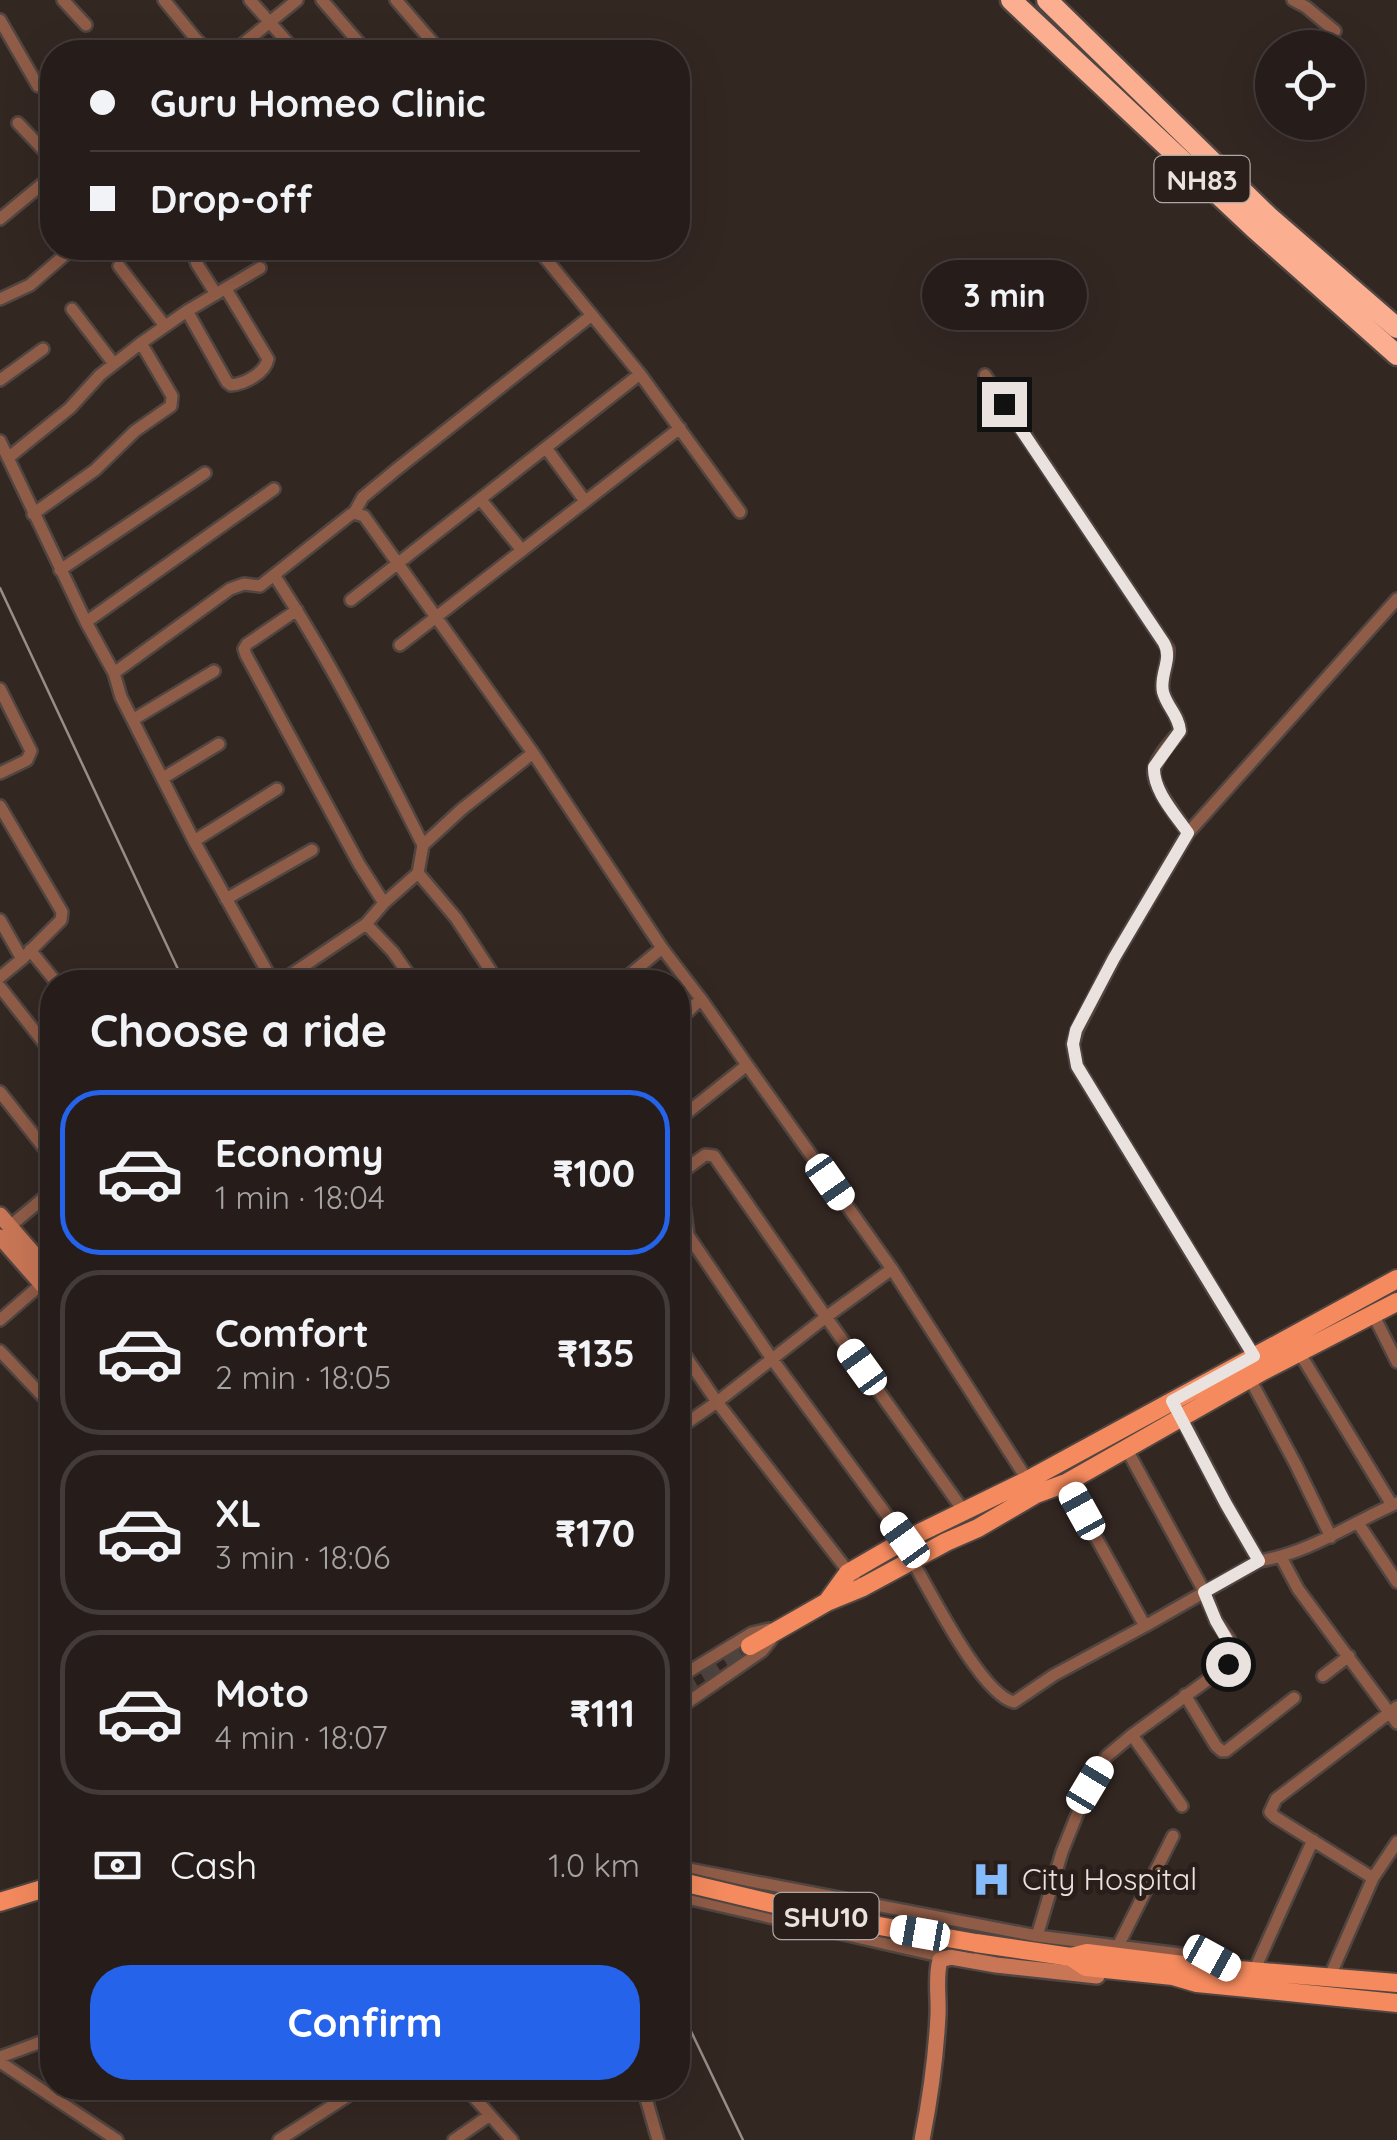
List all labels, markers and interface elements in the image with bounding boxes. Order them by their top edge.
map controls [1255,30,1365,140]
button: locate [1255,30,1365,140]
text: Guru Homeo Clinic [150,79,485,127]
road number: NH83 [1154,156,1250,202]
text: Drop-off [150,175,312,223]
callout: 3 min [922,259,1086,329]
text: 3 min [963,275,1046,315]
route end [982,382,1027,427]
text: Choose a ride [90,1002,387,1058]
icon: car [95,1128,185,1218]
text: Economy [215,1129,384,1177]
text: ₹100 [553,1149,635,1197]
car [801,1149,859,1215]
text: 1 min · 18:04 [215,1177,385,1217]
icon: car [95,1308,185,1398]
text: Comfort [215,1309,369,1357]
text: ₹135 [557,1329,635,1377]
car [832,1334,892,1400]
text: 2 min · 18:05 [215,1357,391,1397]
car [1054,1477,1110,1545]
icon: car [95,1488,185,1578]
text: XL [215,1489,261,1537]
car [875,1507,935,1573]
text: ₹170 [555,1509,635,1557]
text: 3 min · 18:06 [215,1537,390,1577]
route start [1206,1642,1251,1687]
icon: car [95,1668,185,1758]
text: Moto [215,1669,309,1717]
text: ₹111 [570,1689,635,1737]
text: 4 min · 18:07 [215,1717,388,1757]
car [1062,1752,1118,1818]
icon: cash [90,1838,145,1893]
text: Cash [170,1841,257,1889]
text: 1.0 km [548,1845,640,1885]
hospital icon: City Hospital [971,1858,1013,1900]
place label: City Hospital [1022,1860,1197,1898]
road number: SHU10 [774,1893,878,1939]
car [888,1913,952,1953]
car [1178,1930,1246,1986]
button: Confirm [90,1965,640,2080]

